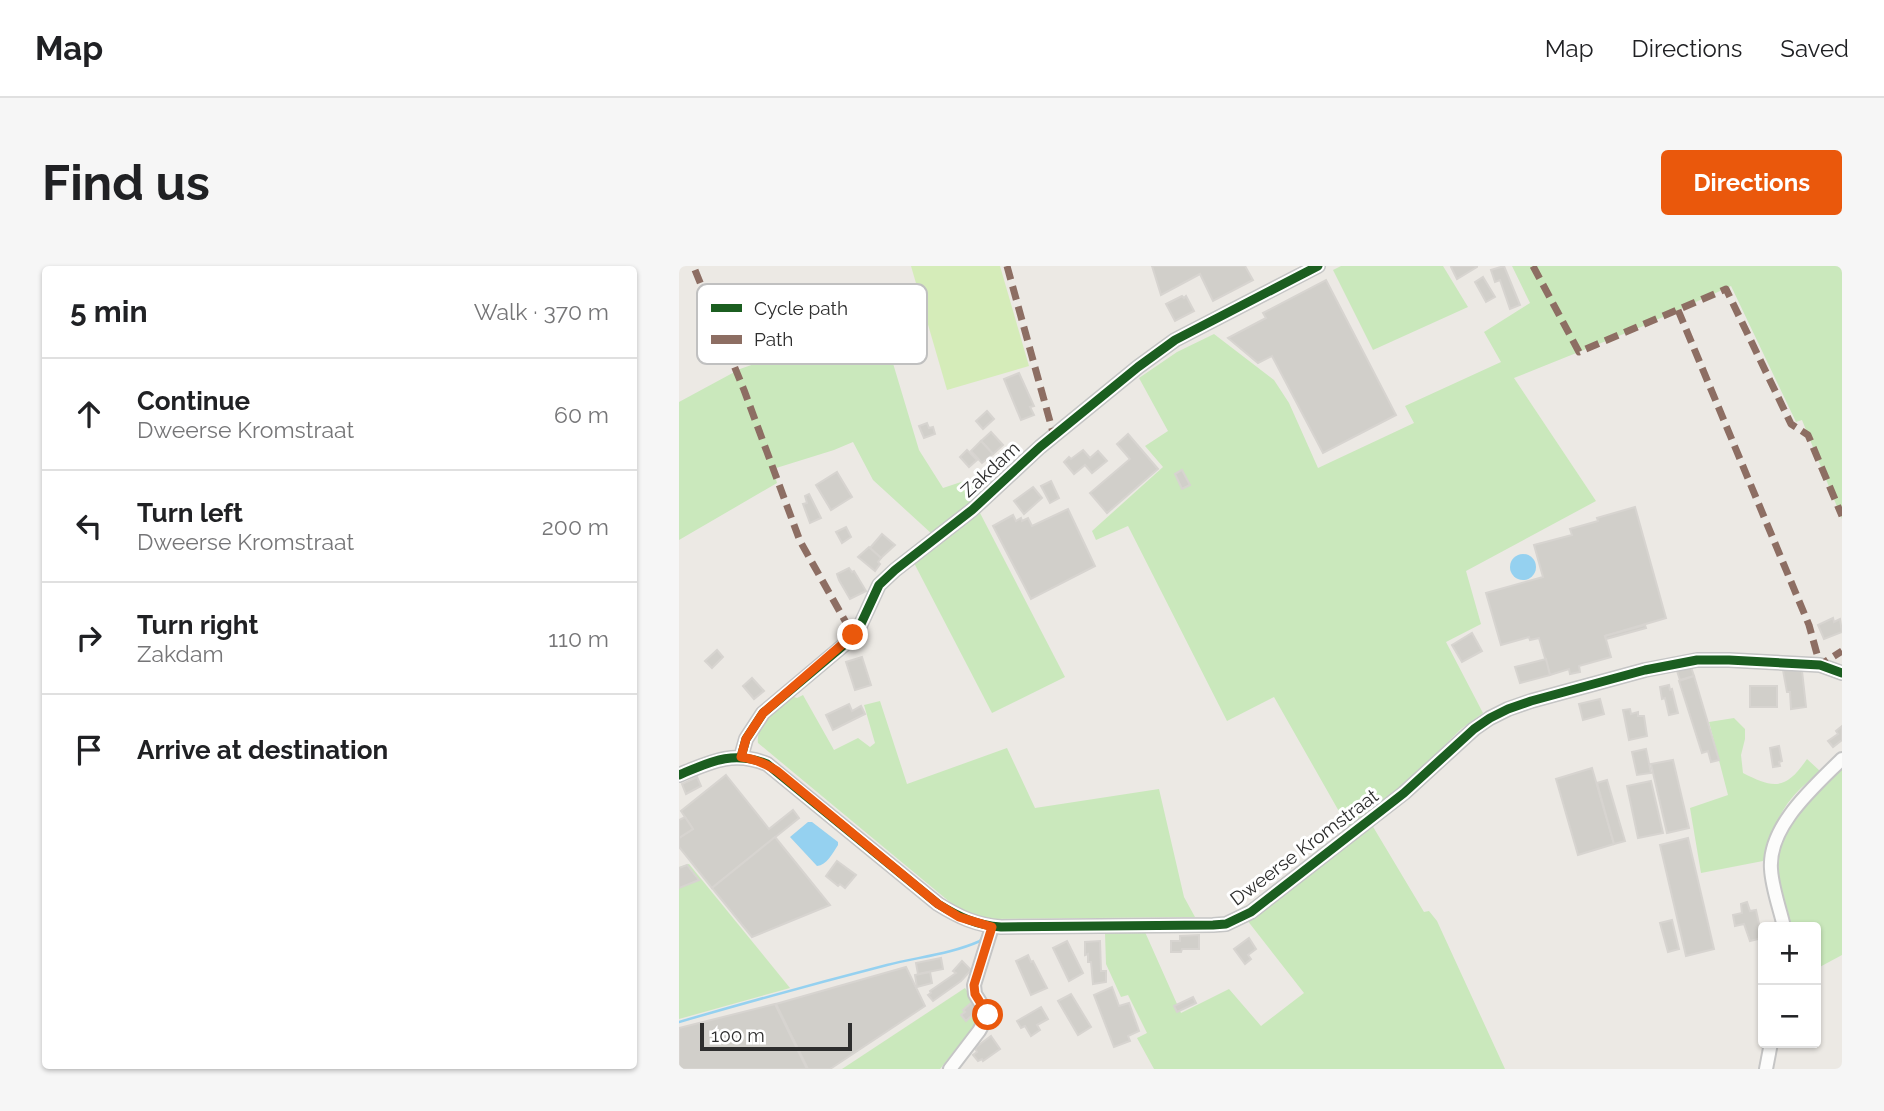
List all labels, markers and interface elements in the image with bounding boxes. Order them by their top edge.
text: Map [35,29,103,68]
text: Map [1545,34,1594,63]
text: Directions [1632,34,1742,63]
text: Saved [1780,34,1849,63]
button: Directions [1661,150,1842,215]
text: Find us [42,154,210,211]
legend [697,284,927,364]
text: 5 min [70,294,148,329]
text: Cycle path [754,297,848,319]
text: Walk · 370 m [474,298,609,325]
text: Path [754,328,793,350]
text: Continue [137,386,250,416]
icon: ahead [70,395,108,433]
text: 60 m [554,401,609,428]
text: Dweerse Kromstraat [137,416,354,443]
street label: Zakdam [956,437,1024,501]
text: Turn left [137,498,243,528]
icon: left [70,507,108,545]
text: 200 m [542,513,609,540]
text: Dweerse Kromstraat [137,528,354,555]
text: Turn right [137,610,258,640]
icon: right [70,619,108,657]
route end [837,619,868,650]
text: 110 m [548,625,609,652]
text: Zakdam [137,640,224,667]
icon: arrive [70,731,108,769]
text: Arrive at destination [137,735,388,765]
street label: Dweerse Kromstraat [1226,784,1383,910]
map controls [1758,922,1821,1048]
button: + [1758,922,1821,985]
button: − [1758,985,1821,1048]
route start [972,999,1003,1030]
scale bar [700,1020,852,1052]
text: 100 m [711,1024,765,1046]

